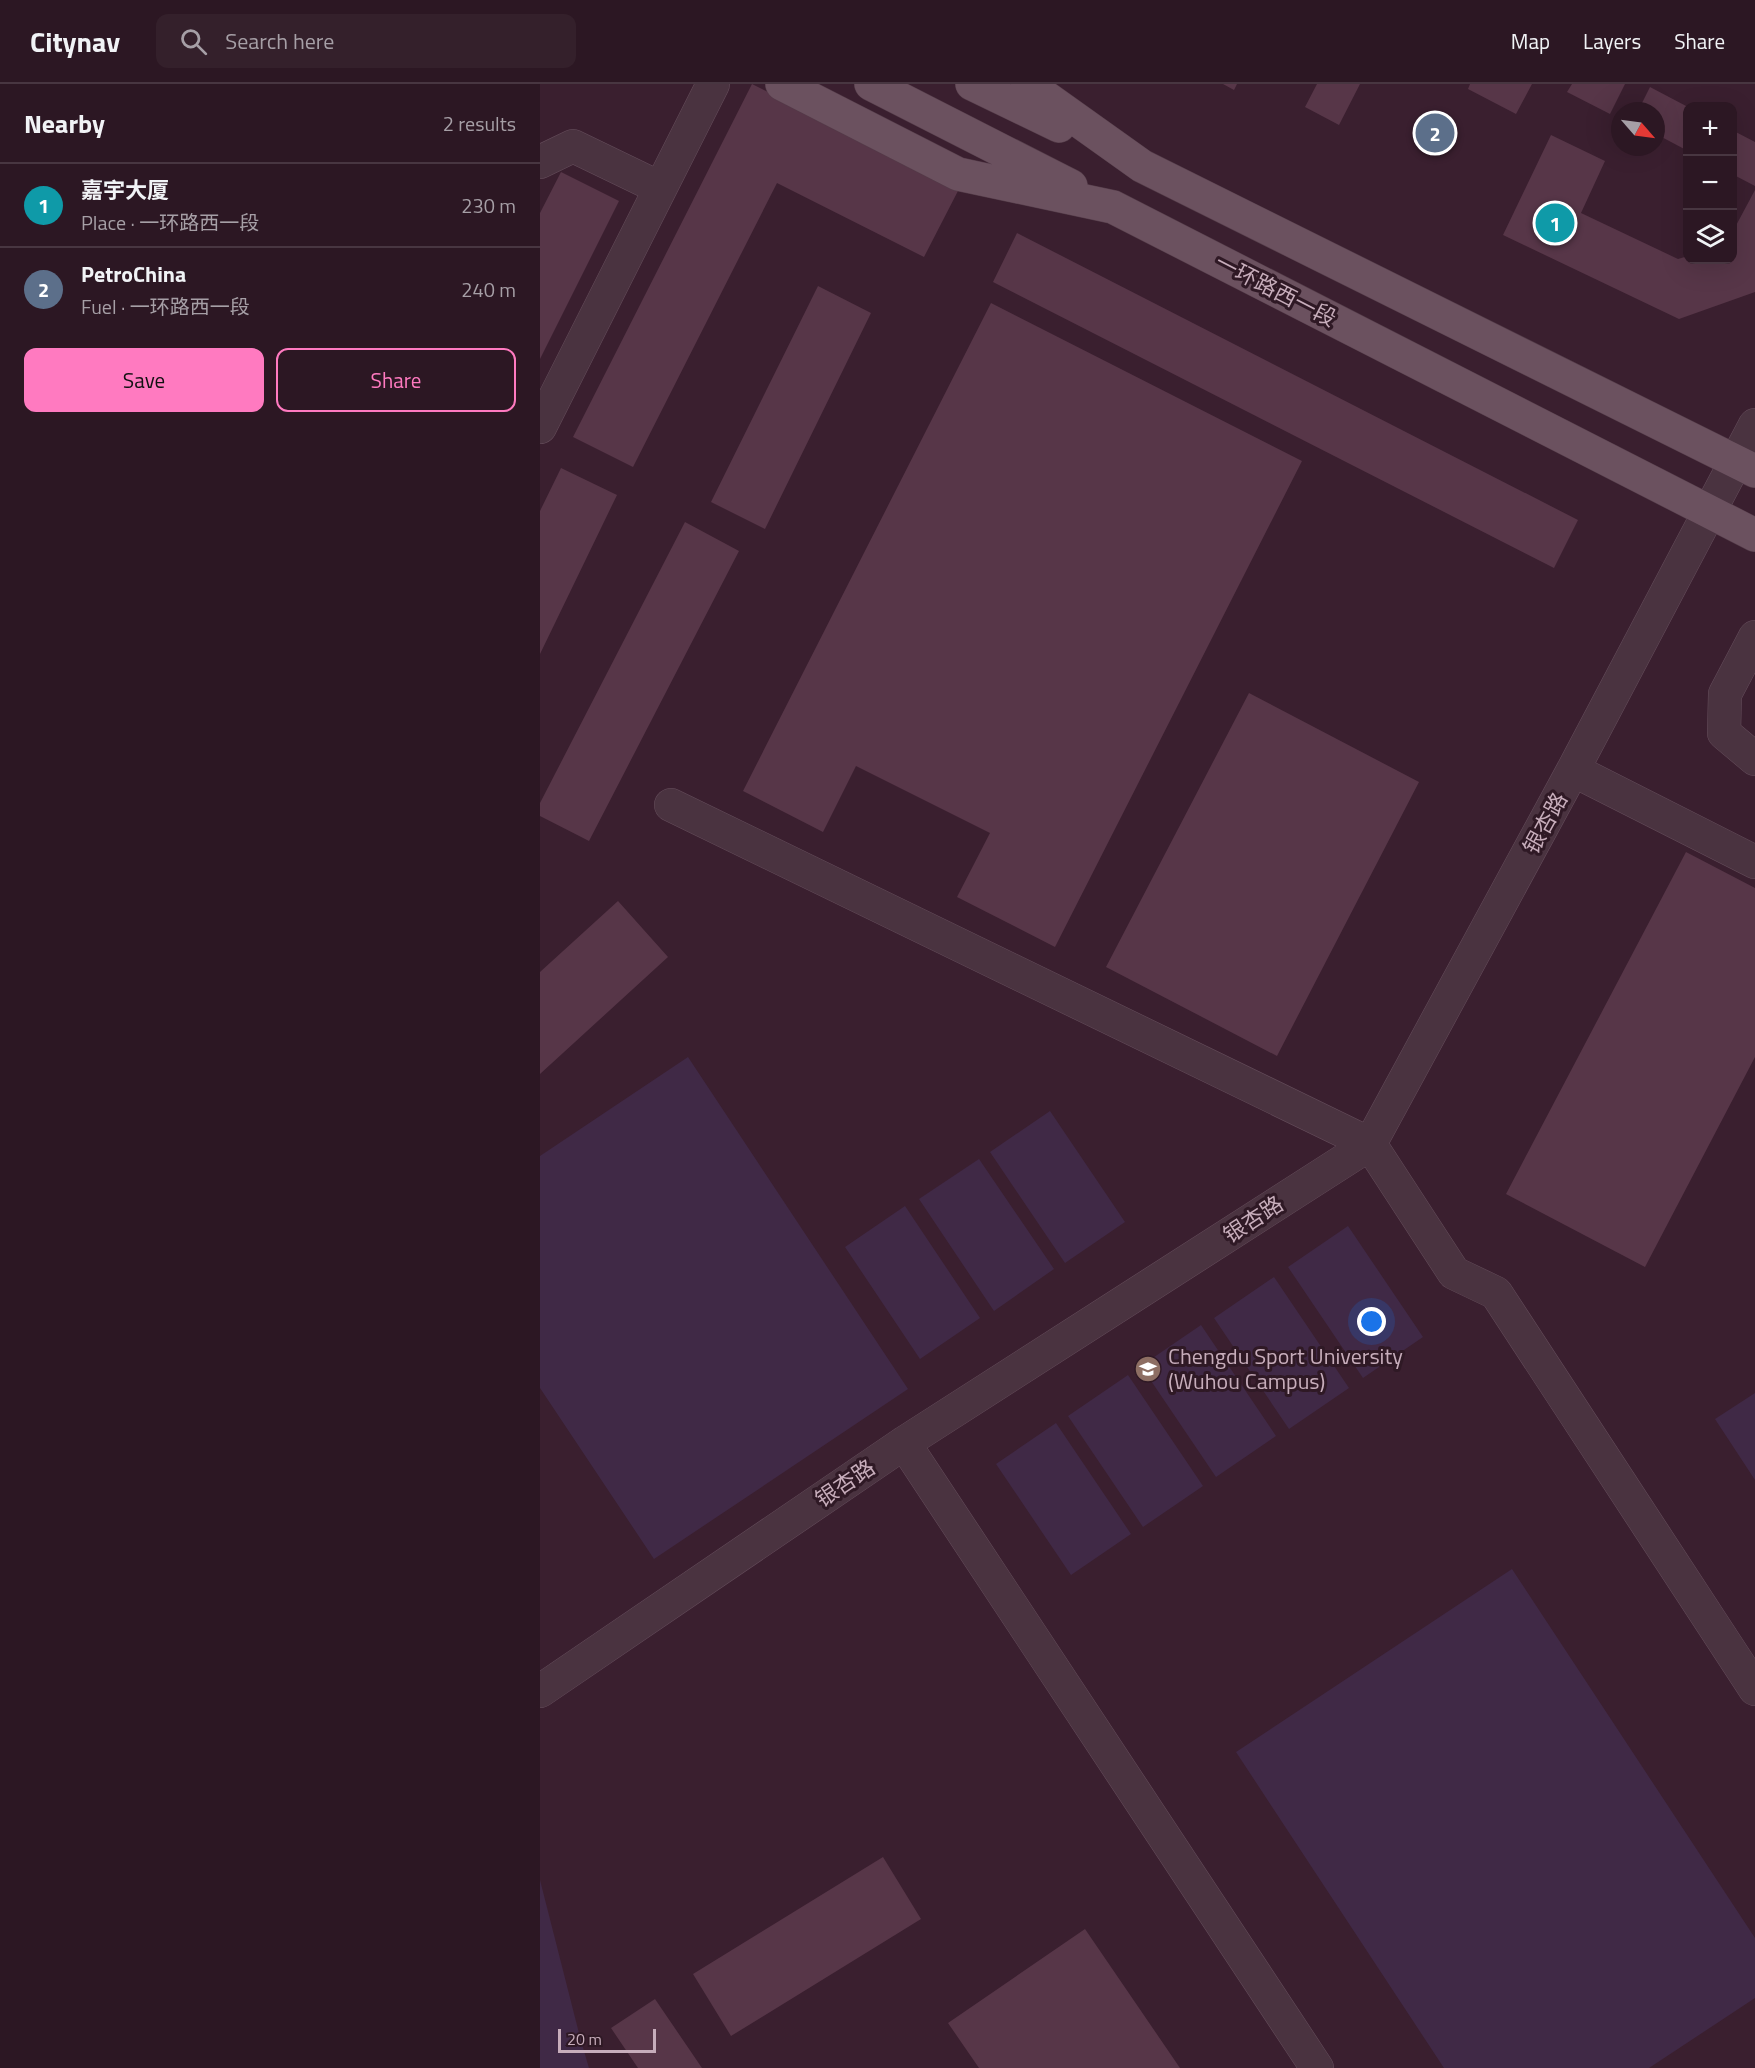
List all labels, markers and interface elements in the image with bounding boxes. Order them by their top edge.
search box [156,14,576,68]
text: Citynav [30,20,120,63]
text: Search here [225,24,334,58]
icon: search [177,25,210,58]
text: Map [1511,25,1550,57]
text: Layers [1583,25,1641,57]
text: Share [1674,25,1725,57]
north arrow [1611,102,1665,156]
map controls [1683,102,1737,264]
button: + [1683,102,1737,156]
text: Nearby [24,104,105,143]
text: 2 results [443,108,516,139]
pin: 2 [1416,110,1454,156]
button: − [1683,156,1737,210]
text: 嘉宇大厦 [81,173,169,207]
text: 1 [38,190,49,221]
text: 230 m [461,190,516,221]
pin: 1 [1536,200,1574,246]
text: Place · 一环路西一段 [81,207,259,238]
button: layers [1683,210,1737,264]
street label: 一环路西一段 [1209,245,1343,335]
text: PetroChina [81,257,186,291]
text: 2 [38,274,49,305]
text: 240 m [461,274,516,305]
text: Fuel · 一环路西一段 [81,291,250,322]
button: Save [24,348,264,412]
button: Share [276,348,516,412]
street label: 银杏路 [1514,786,1576,860]
street label: 银杏路 [1216,1187,1290,1251]
your location [1357,1307,1386,1336]
place label: Chengdu Sport University (Wuhou Campus) [1168,1339,1403,1398]
school or university icon: Chengdu Sport University (Wuhou Campus) [1133,1354,1163,1384]
street label: 银杏路 [808,1450,882,1516]
scale bar [558,2026,656,2054]
text: 20 m [567,2027,602,2051]

